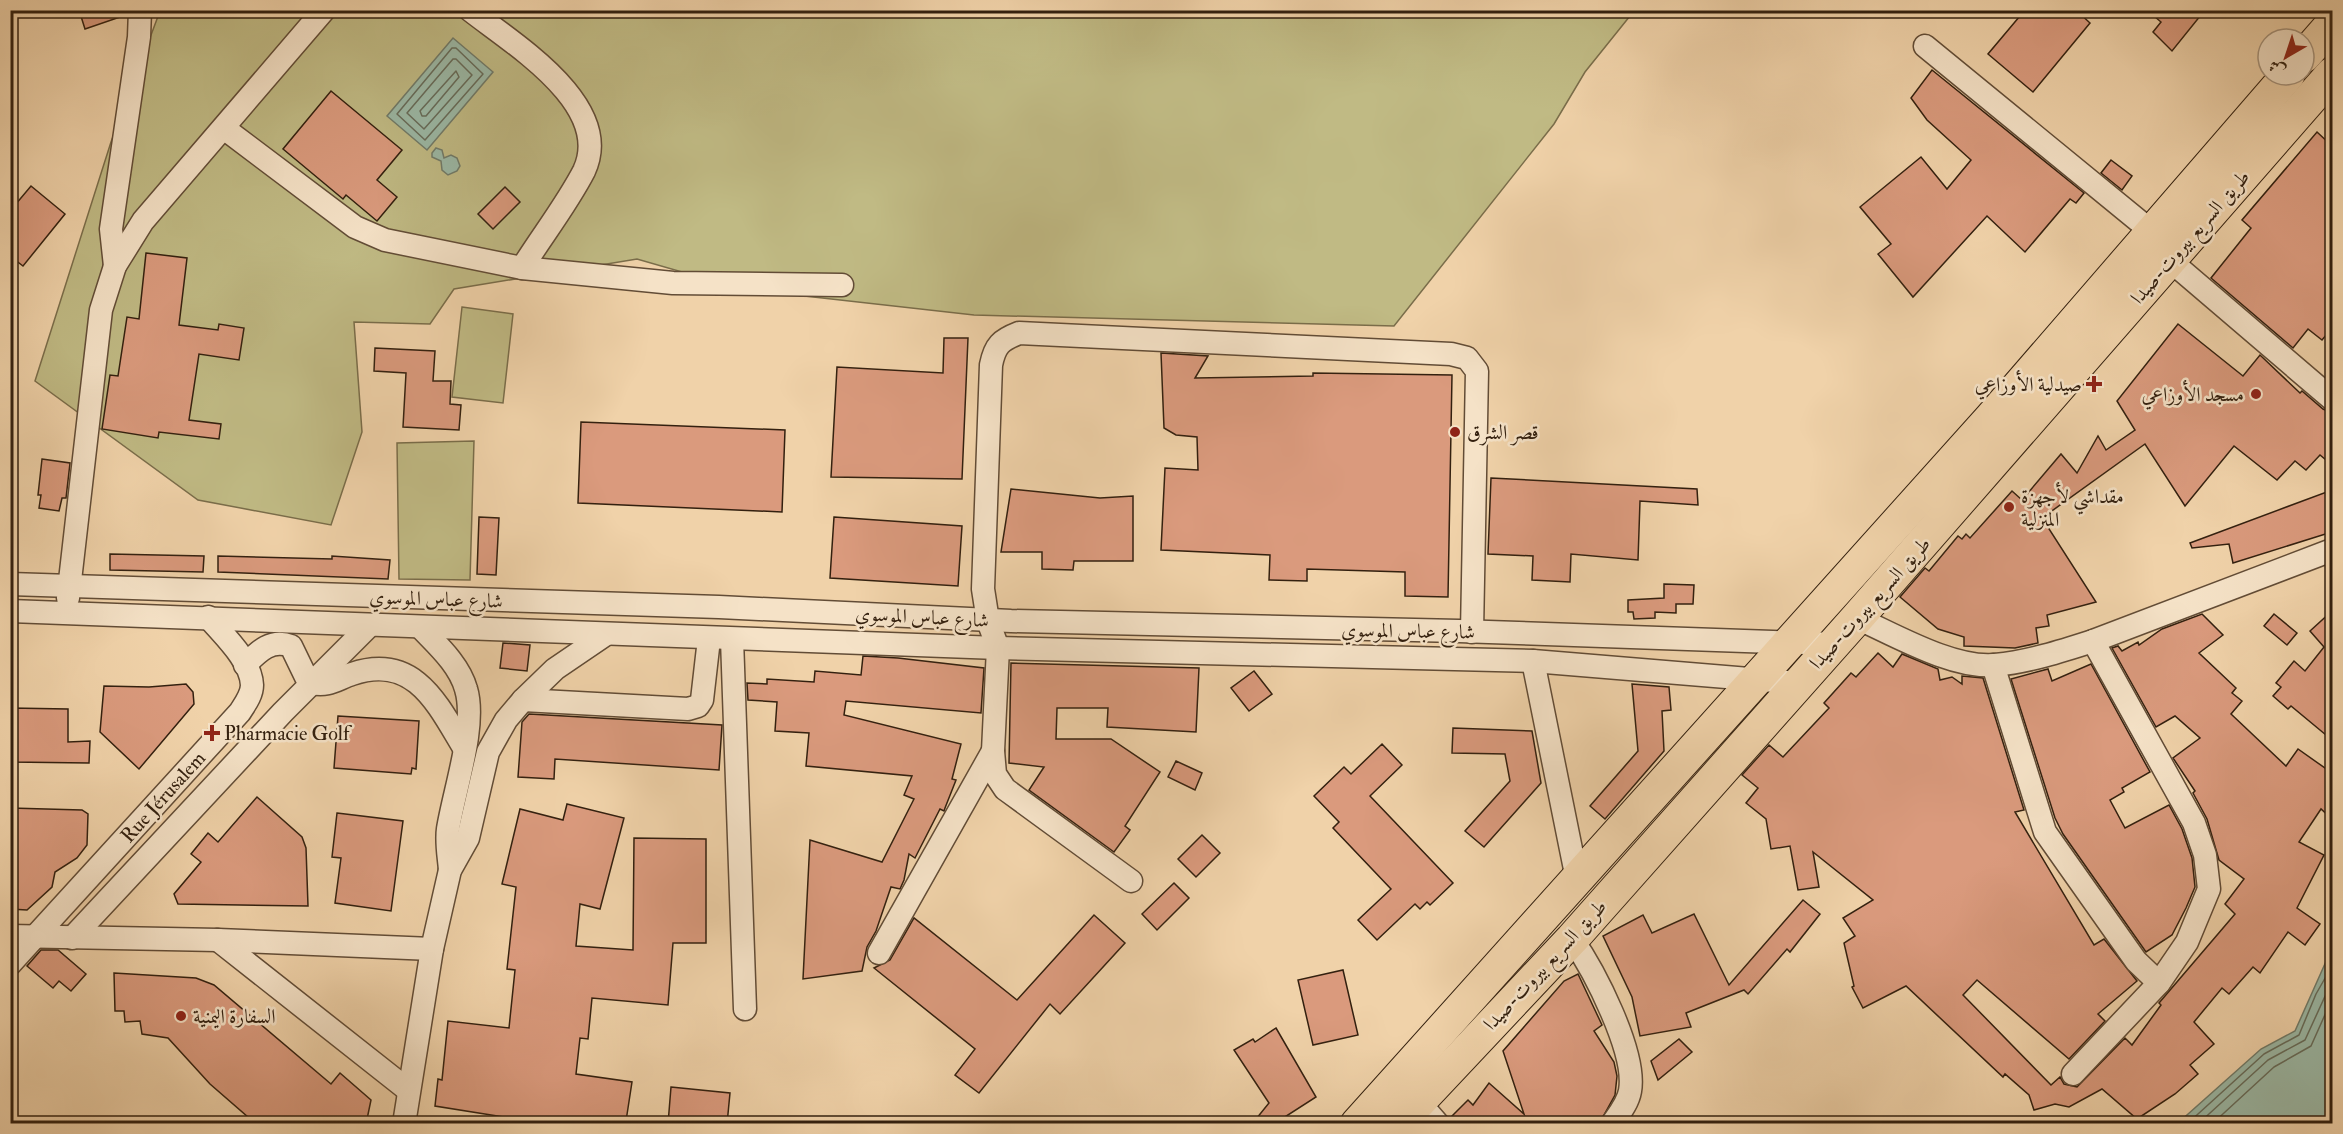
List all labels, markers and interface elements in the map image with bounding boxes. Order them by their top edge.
north arrow [2256,27,2316,87]
text: ش [2265,55,2290,81]
street label: طريق السريع بيروت-صيدا [2125,165,2259,313]
place label: صيدلية الأوزاعي [1975,369,2082,400]
marker: صيدلية الأوزاعي [2087,377,2101,391]
place label: مسجد الأوزاعي [2142,379,2244,410]
marker: مسجد الأوزاعي [2249,387,2263,401]
place label: قصر الشرق [1467,420,1539,446]
marker: قصر الشرق [1448,425,1462,439]
place label: مقداشي لأجهزة المنزلية [2021,481,2124,532]
marker: مقداشي لأجهزة المنزلية [2002,500,2016,514]
street label: طريق السريع بيروت-صيدا [1804,531,1940,678]
street label: شارع عباس الموسوي [369,584,503,619]
street label: شارع عباس الموسوي [854,601,989,638]
street label: شارع عباس الموسوي [1341,617,1475,650]
place label: Pharmacie Golf [224,721,353,746]
marker: Pharmacie Golf [205,726,219,740]
street label: Rue Jérusalem [115,746,211,848]
street label: طريق السريع بيروت-صيدا [1478,894,1616,1039]
place label: السفارة اليمنية [193,1004,276,1029]
marker: السفارة اليمنية [174,1009,188,1023]

